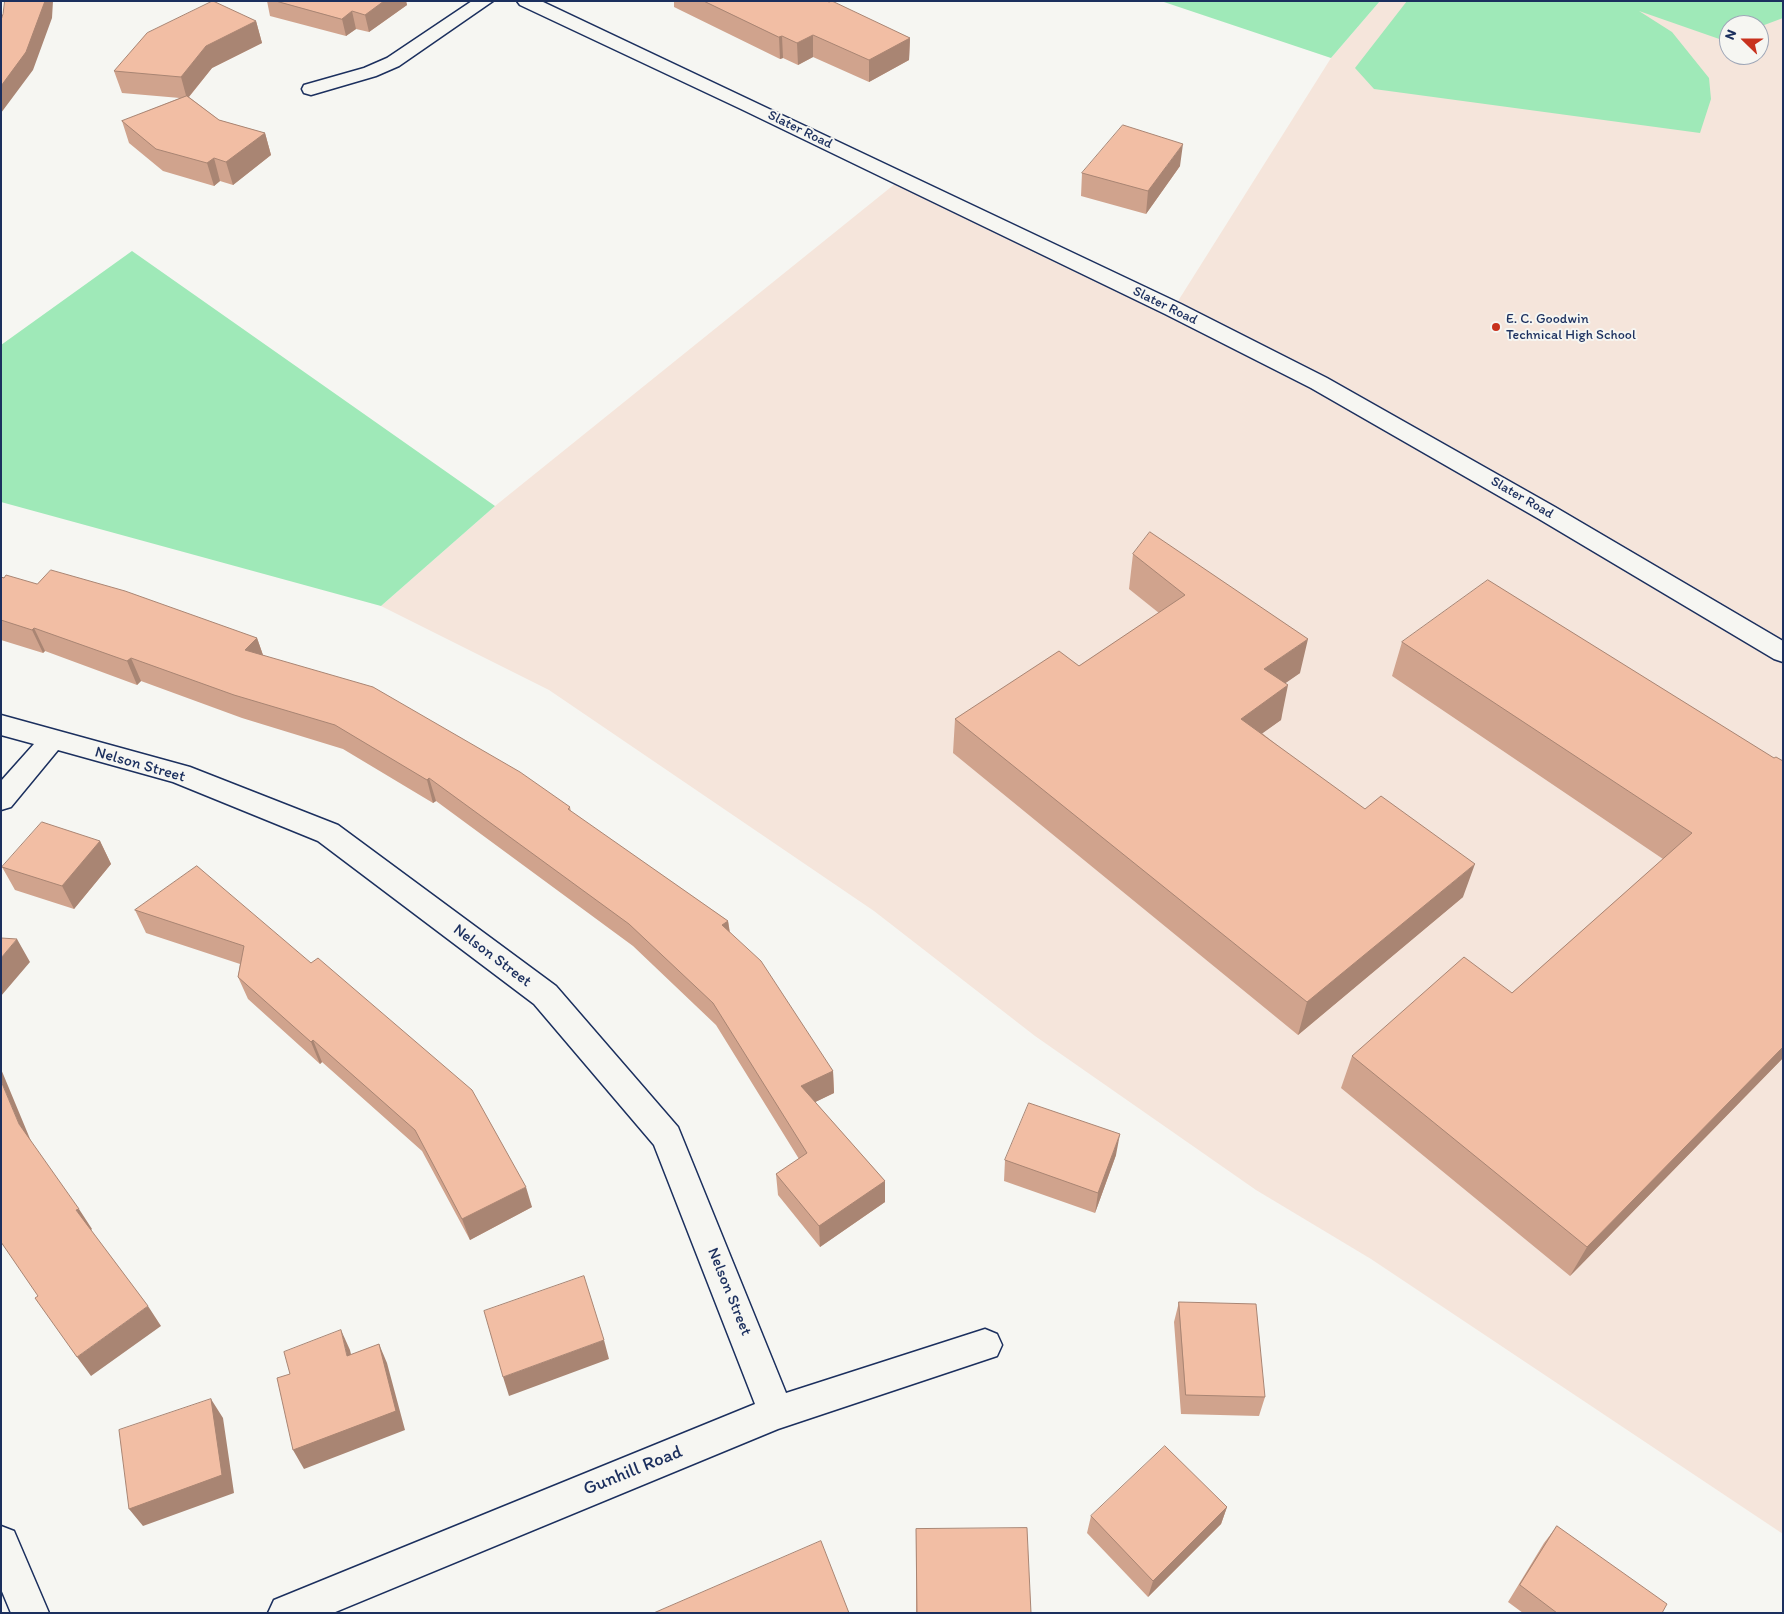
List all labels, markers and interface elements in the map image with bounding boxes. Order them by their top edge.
north arrow [1719,15,1769,65]
text: N [1721,27,1740,42]
street label: Slater Road [765,107,835,153]
street label: Slater Road [1130,283,1200,329]
place label: E. C. Goodwin Technical High School [1506,311,1636,344]
marker: E. C. Goodwin Technical High School [1490,321,1502,333]
street label: Slater Road [1488,473,1556,523]
street label: Nelson Street [93,743,187,787]
street label: Nelson Street [449,920,535,992]
street label: Nelson Street [703,1245,755,1339]
street label: Gunhill Road [580,1441,686,1501]

